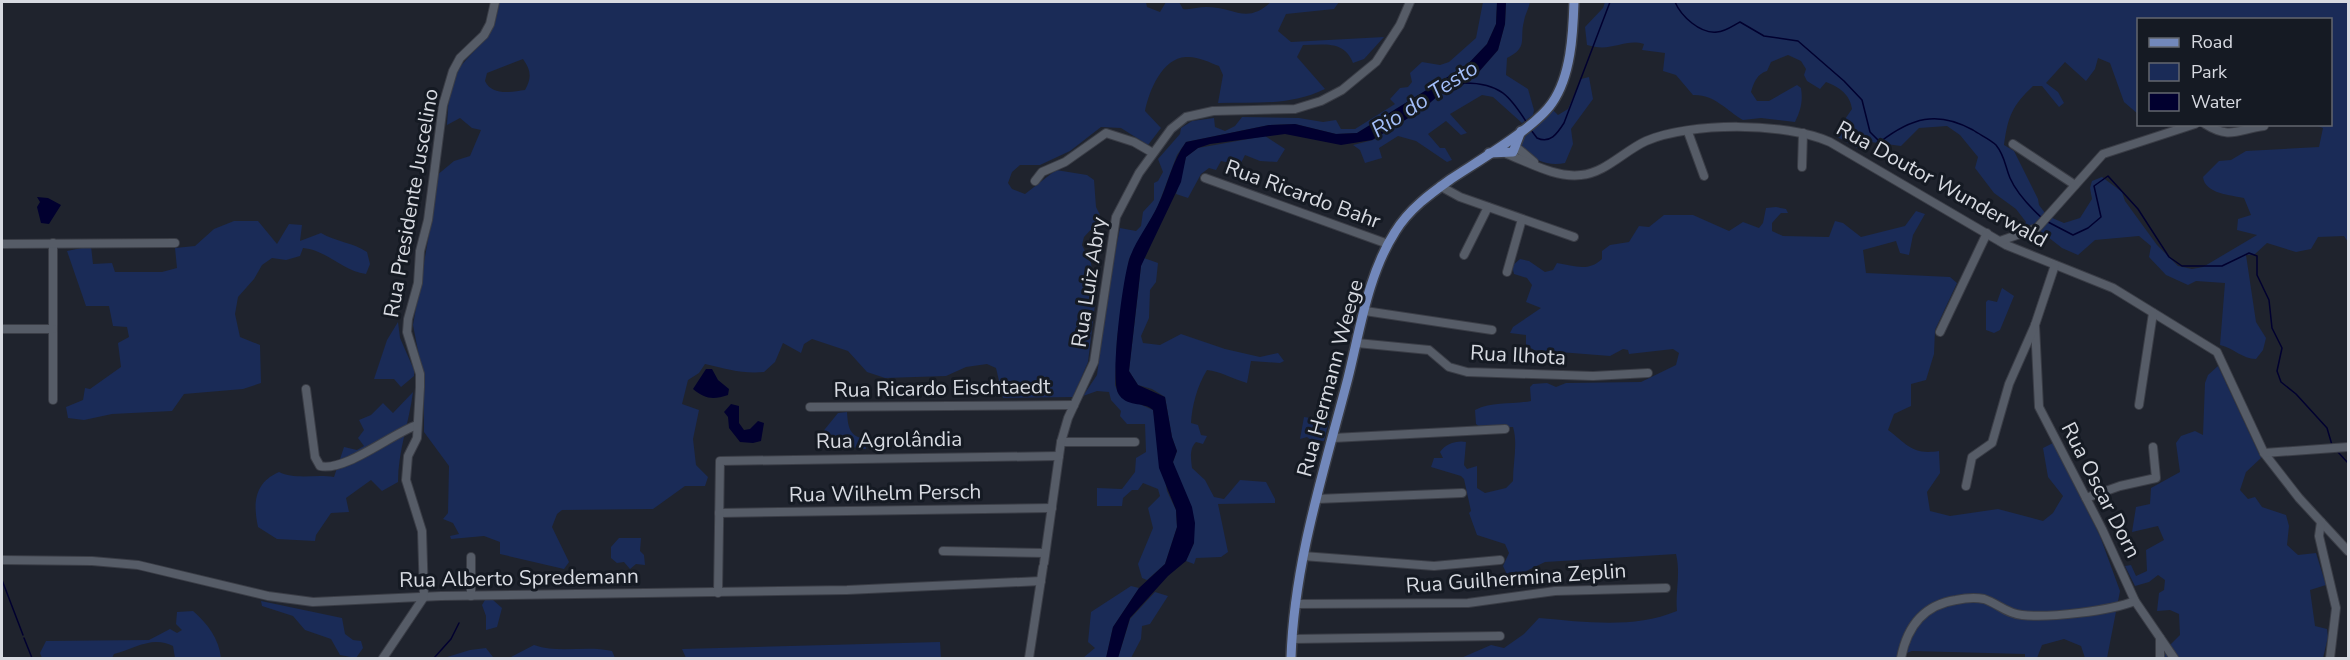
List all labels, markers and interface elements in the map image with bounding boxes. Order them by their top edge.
legend [2137,18,2332,126]
text: Road [2191,30,2233,54]
water label: Rio do Testo [1365,53,1484,145]
text: Park [2191,60,2228,84]
street label: Rua Presidente Juscelino [377,86,445,320]
text: Water [2191,90,2242,114]
street label: Rua Doutor Wunderwald [1831,114,2053,254]
street label: Rua Ricardo Bahr [1221,153,1385,235]
street label: Rua Luiz Abry [1065,215,1113,349]
street label: Rua Hermann Weege [1290,276,1370,480]
street label: Rua Ilhota [1469,339,1567,371]
street label: Rua Ricardo Eischtaedt [833,372,1051,404]
street label: Rua Oscar Dorn [2055,417,2147,563]
street label: Rua Agrolândia [816,425,962,455]
street label: Rua Wilhelm Persch [789,477,981,509]
street label: Rua Guilhermina Zeplin [1405,556,1627,600]
street label: Rua Alberto Spredemann [399,562,639,594]

